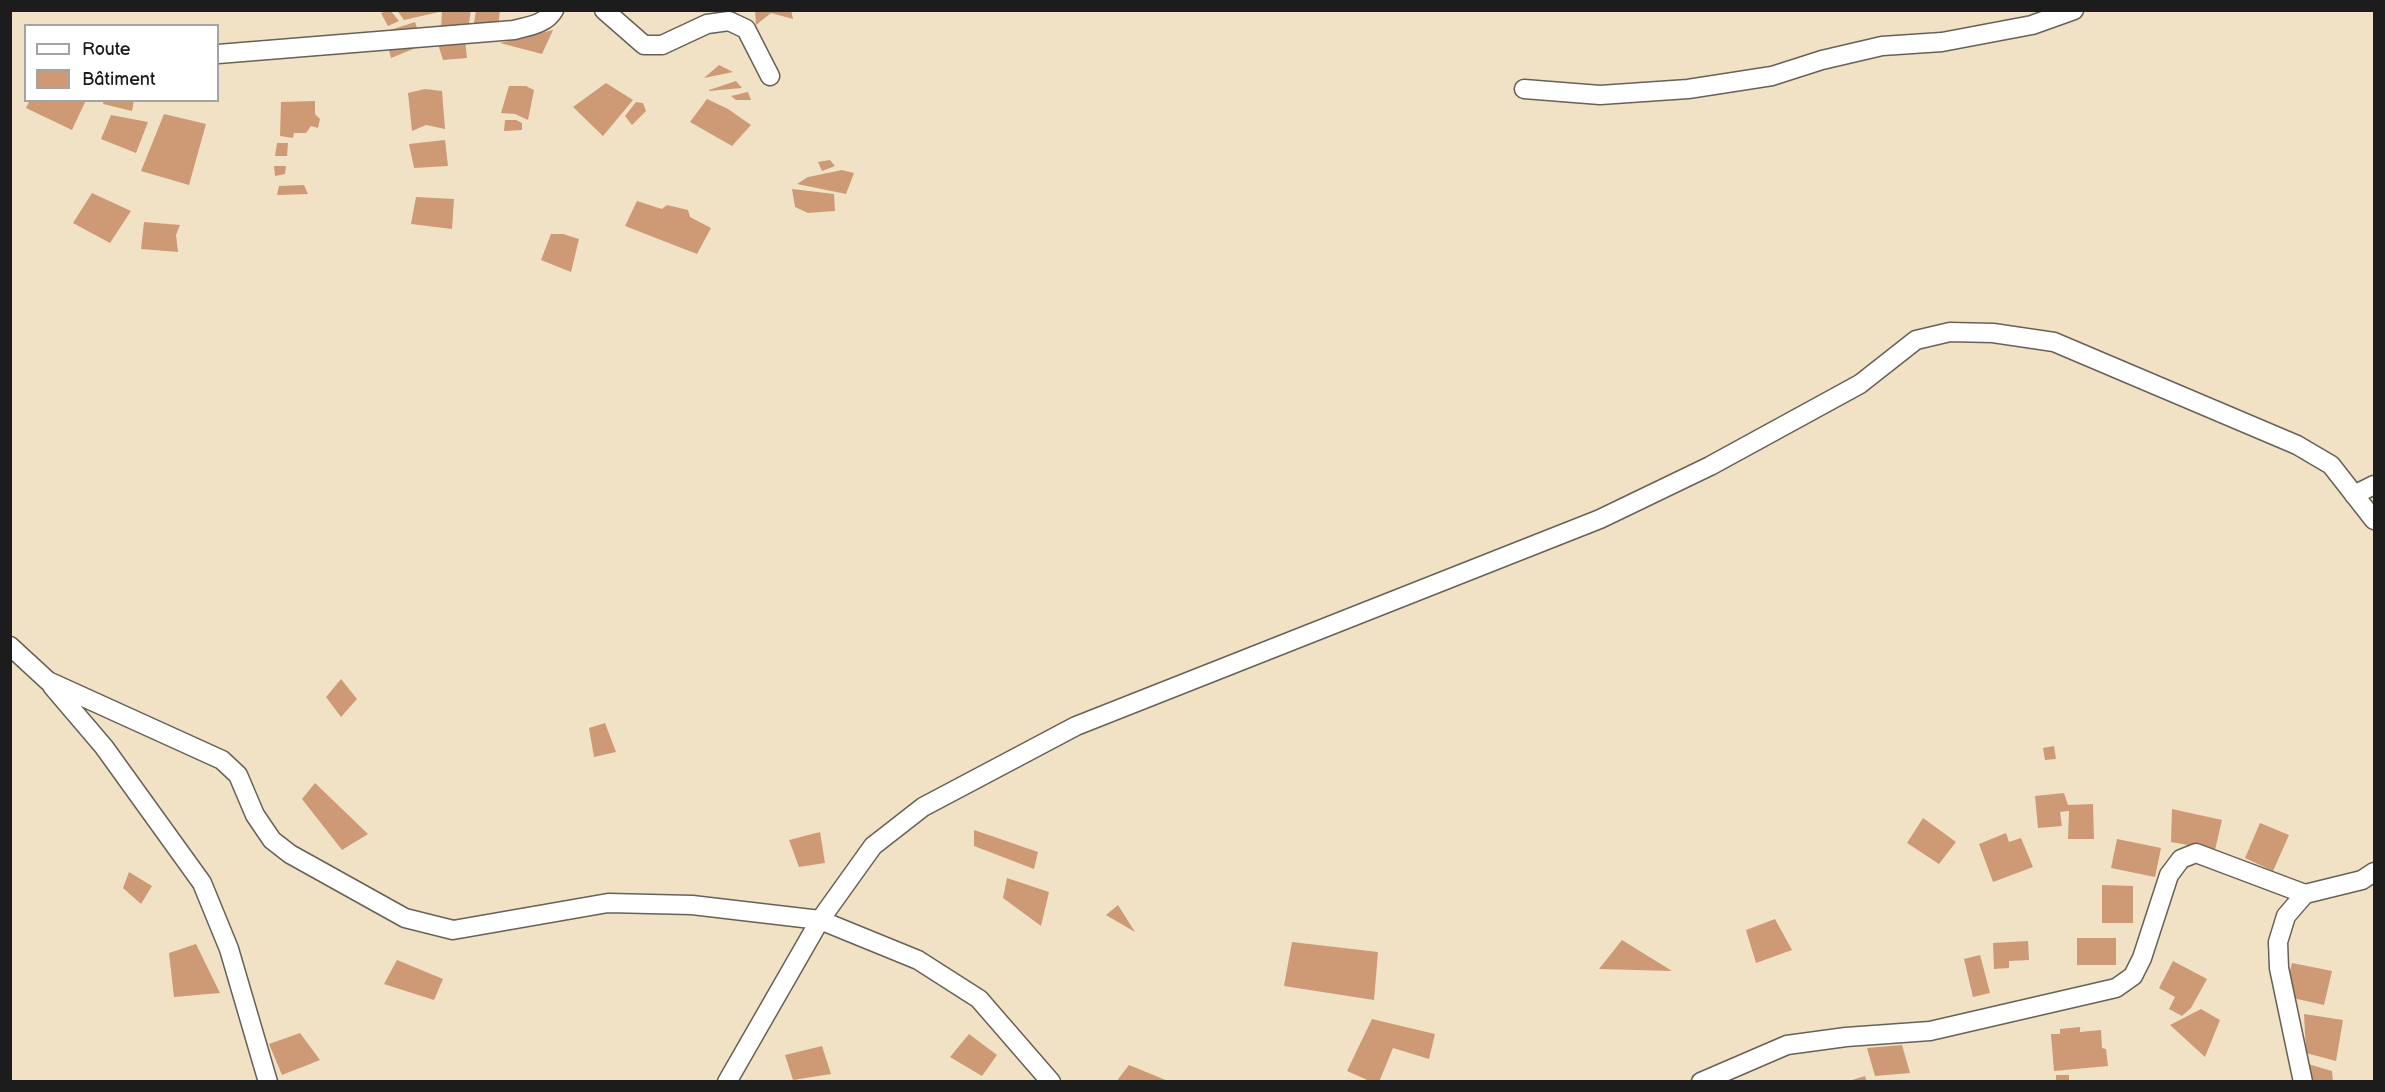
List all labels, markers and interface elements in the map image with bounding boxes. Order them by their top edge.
legend [24,24,219,102]
text: Route [82,39,131,60]
text: Bâtiment [82,69,156,90]

